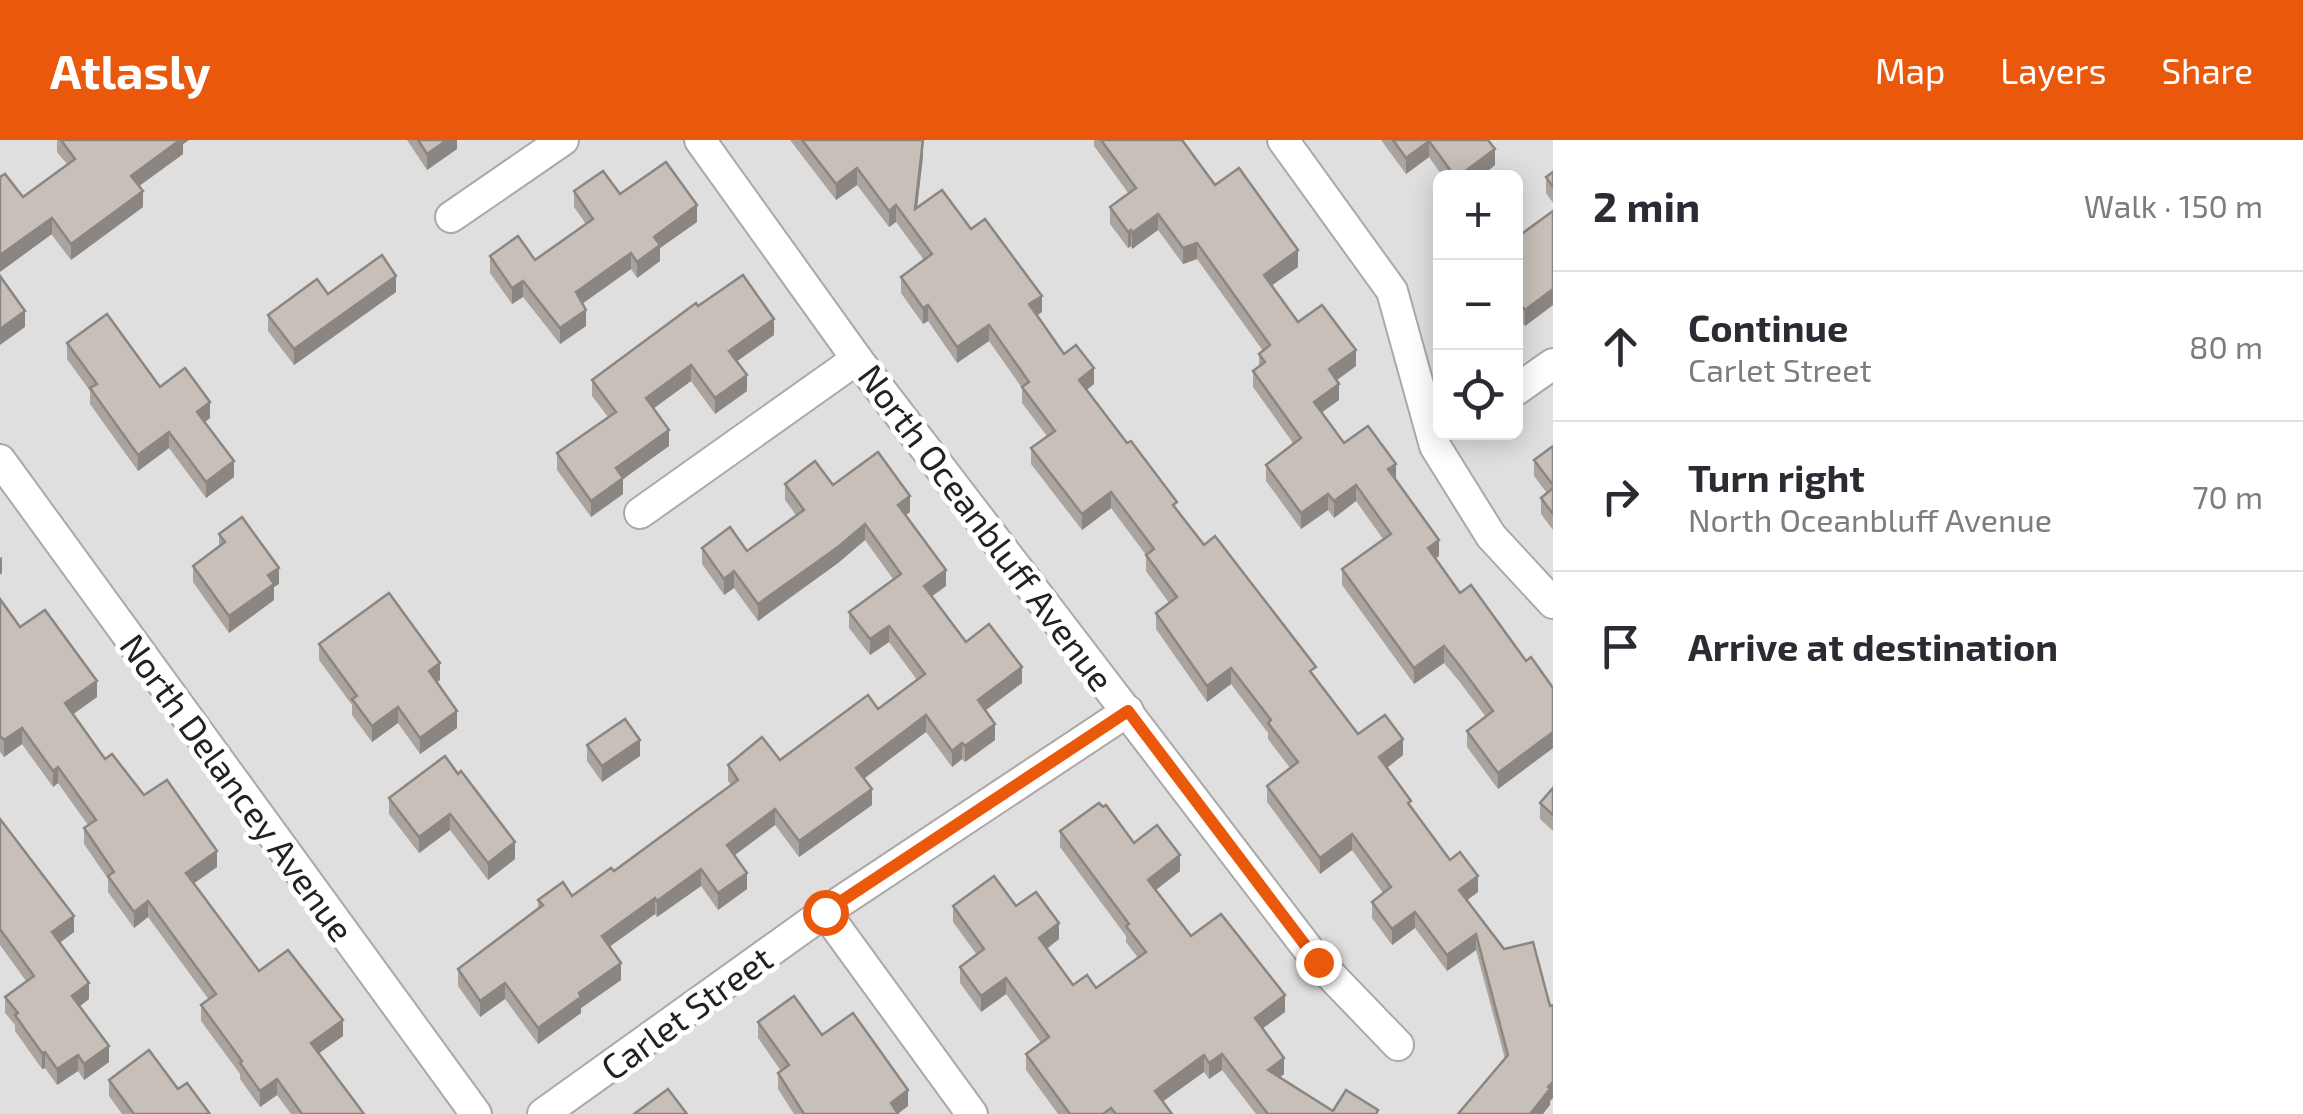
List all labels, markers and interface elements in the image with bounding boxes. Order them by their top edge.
text: Atlasly [50,41,211,99]
text: Map [1875,49,1945,91]
text: Layers [2000,49,2106,91]
text: Share [2161,49,2253,91]
map controls [1433,170,1523,440]
button: + [1433,170,1523,260]
text: 2 min [1593,180,1700,230]
text: Walk · 150 m [2084,186,2263,224]
button: − [1433,260,1523,350]
text: Continue [1688,304,1848,350]
icon: ahead [1593,319,1648,374]
text: 80 m [2189,327,2263,365]
button: locate [1433,350,1523,440]
text: Carlet Street [1688,350,1872,388]
street label: North Oceanbluff Avenue [850,355,1124,699]
text: Turn right [1688,454,1865,500]
icon: right [1593,469,1648,524]
text: 70 m [2192,477,2263,515]
text: North Oceanbluff Avenue [1688,500,2052,538]
icon: arrive [1593,619,1648,674]
text: Arrive at destination [1688,623,2058,669]
street label: North Delancey Avenue [112,625,364,949]
route start [803,890,849,936]
street label: Carlet Street [592,936,780,1088]
route end [1296,940,1342,986]

